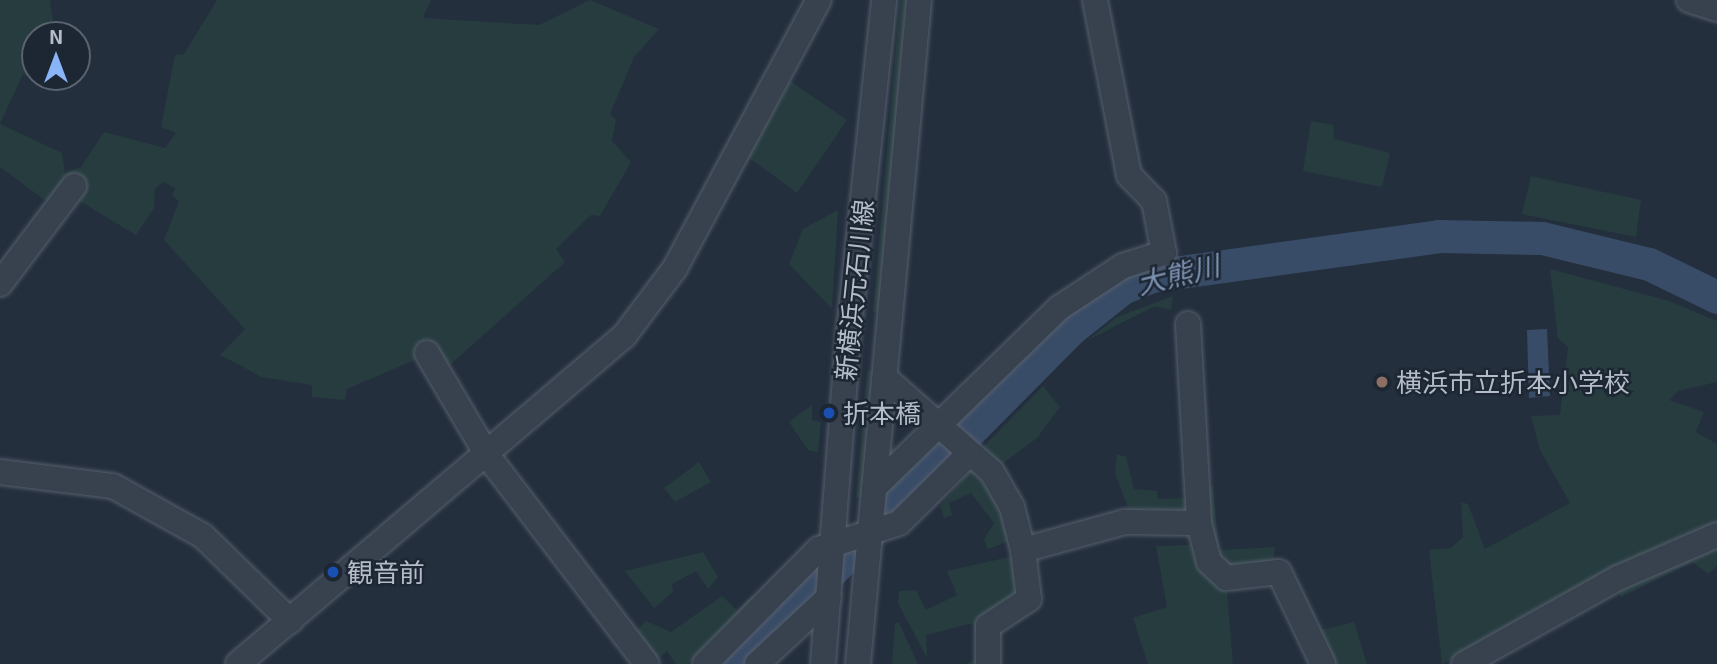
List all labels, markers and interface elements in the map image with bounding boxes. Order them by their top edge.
north arrow [21,21,91,91]
text: N [49,25,63,48]
street label: 新横浜元石川線 [829,198,879,382]
water label: 大熊川 [1133,248,1223,300]
place label: 横浜市立折本小学校 [1396,366,1630,398]
marker: 横浜市立折本小学校 [1374,374,1390,390]
place label: 折本橋 [843,397,921,429]
marker: 折本橋 [821,405,837,421]
place label: 観音前 [347,556,425,588]
marker: 観音前 [325,564,341,580]

